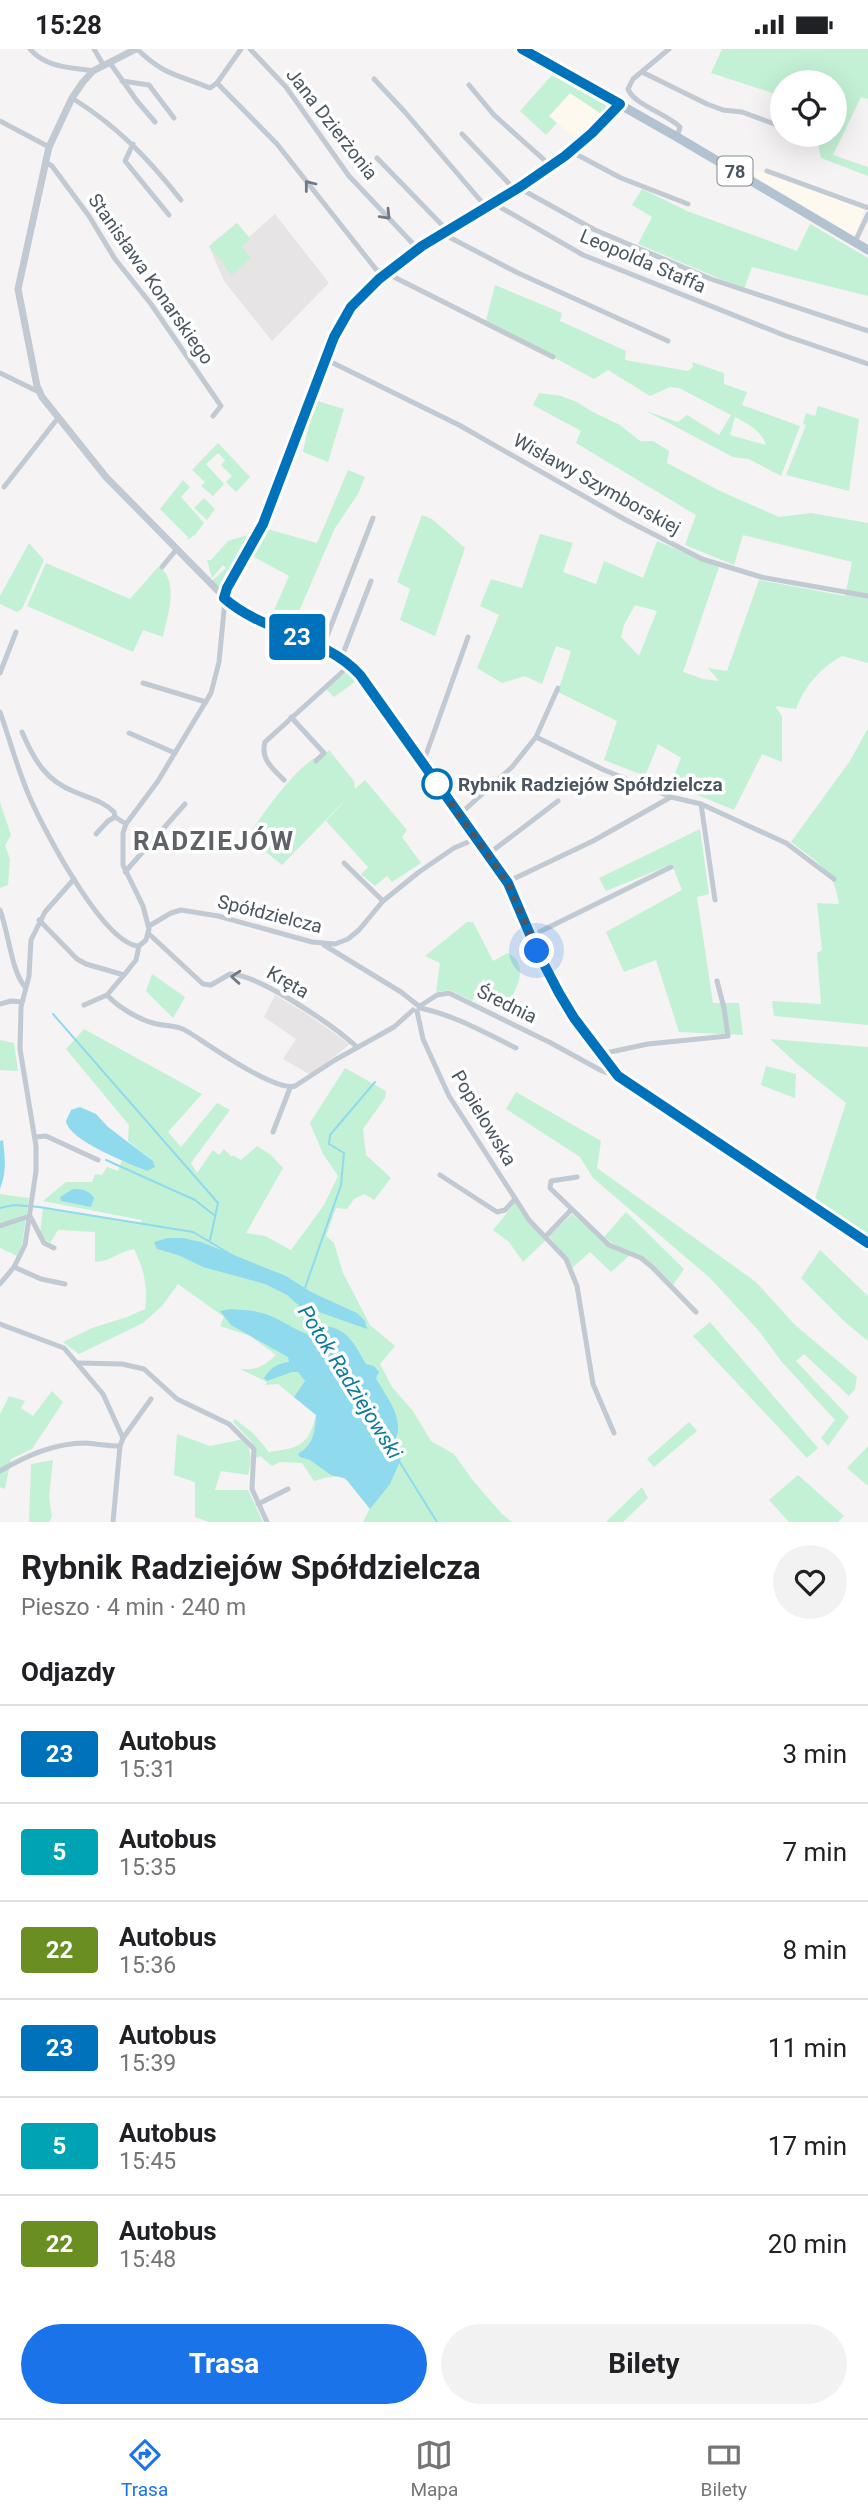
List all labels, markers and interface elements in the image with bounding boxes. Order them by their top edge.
text: 15:28 [35,10,102,40]
street label: Jana Dzierżonia [281,64,383,184]
map controls [770,70,847,147]
button: locate [770,70,847,147]
road number: 78 [718,156,752,185]
one-way arrow [304,180,317,193]
street label: Stanisława Konarskiego [83,189,219,369]
one-way arrow [378,207,390,220]
street label: Leopolda Staffa [577,224,709,298]
street label: Wisławy Szymborskiej [509,428,685,540]
line badge: 23 [266,614,328,660]
text: 23 [283,623,311,651]
marker: Rybnik Radziejów Spółdzielcza [422,769,452,799]
place label: Rybnik Radziejów Spółdzielcza [458,773,723,796]
district label: RADZIEJÓW [133,826,295,856]
street label: Spółdzielcza [215,890,325,938]
your location [519,933,554,968]
street label: Kręta [263,961,313,1003]
one-way arrow [230,970,241,985]
street label: Średnia [473,980,541,1028]
street label: Popielowska [446,1066,522,1170]
water label: Potok Radziejowski [293,1301,407,1463]
button: heart [773,1545,847,1619]
text: Rybnik Radziejów Spółdzielcza [21,1548,481,1587]
text: Pieszo · 4 min · 240 m [21,1594,246,1621]
text: Odjazdy [21,1657,115,1687]
text: Autobus [119,1726,217,1756]
text: 3 min [782,1739,847,1769]
text: 23 [46,1740,73,1768]
text: 15:31 [119,1756,176,1783]
text: Autobus [119,1824,217,1854]
text: 7 min [782,1837,847,1867]
text: 5 [53,1838,66,1866]
text: 15:35 [119,1854,176,1881]
text: Autobus [119,1922,217,1952]
text: 8 min [782,1935,847,1965]
text: 22 [46,1936,73,1964]
text: 15:36 [119,1952,176,1979]
text: Autobus [119,2020,217,2050]
text: 11 min [768,2033,847,2063]
text: 23 [46,2034,73,2062]
text: 15:39 [119,2050,176,2077]
text: Autobus [119,2118,217,2148]
text: 17 min [768,2131,847,2161]
text: 5 [53,2132,66,2160]
text: 15:45 [119,2148,176,2175]
text: Autobus [119,2216,217,2246]
text: 20 min [768,2229,847,2259]
text: 22 [46,2230,73,2258]
text: 15:48 [119,2246,176,2273]
button: Trasa [21,2324,427,2404]
button: Bilety [441,2324,847,2404]
tab: Trasa [121,2436,168,2501]
tab: Mapa [410,2436,458,2501]
tab: Bilety [701,2436,747,2501]

